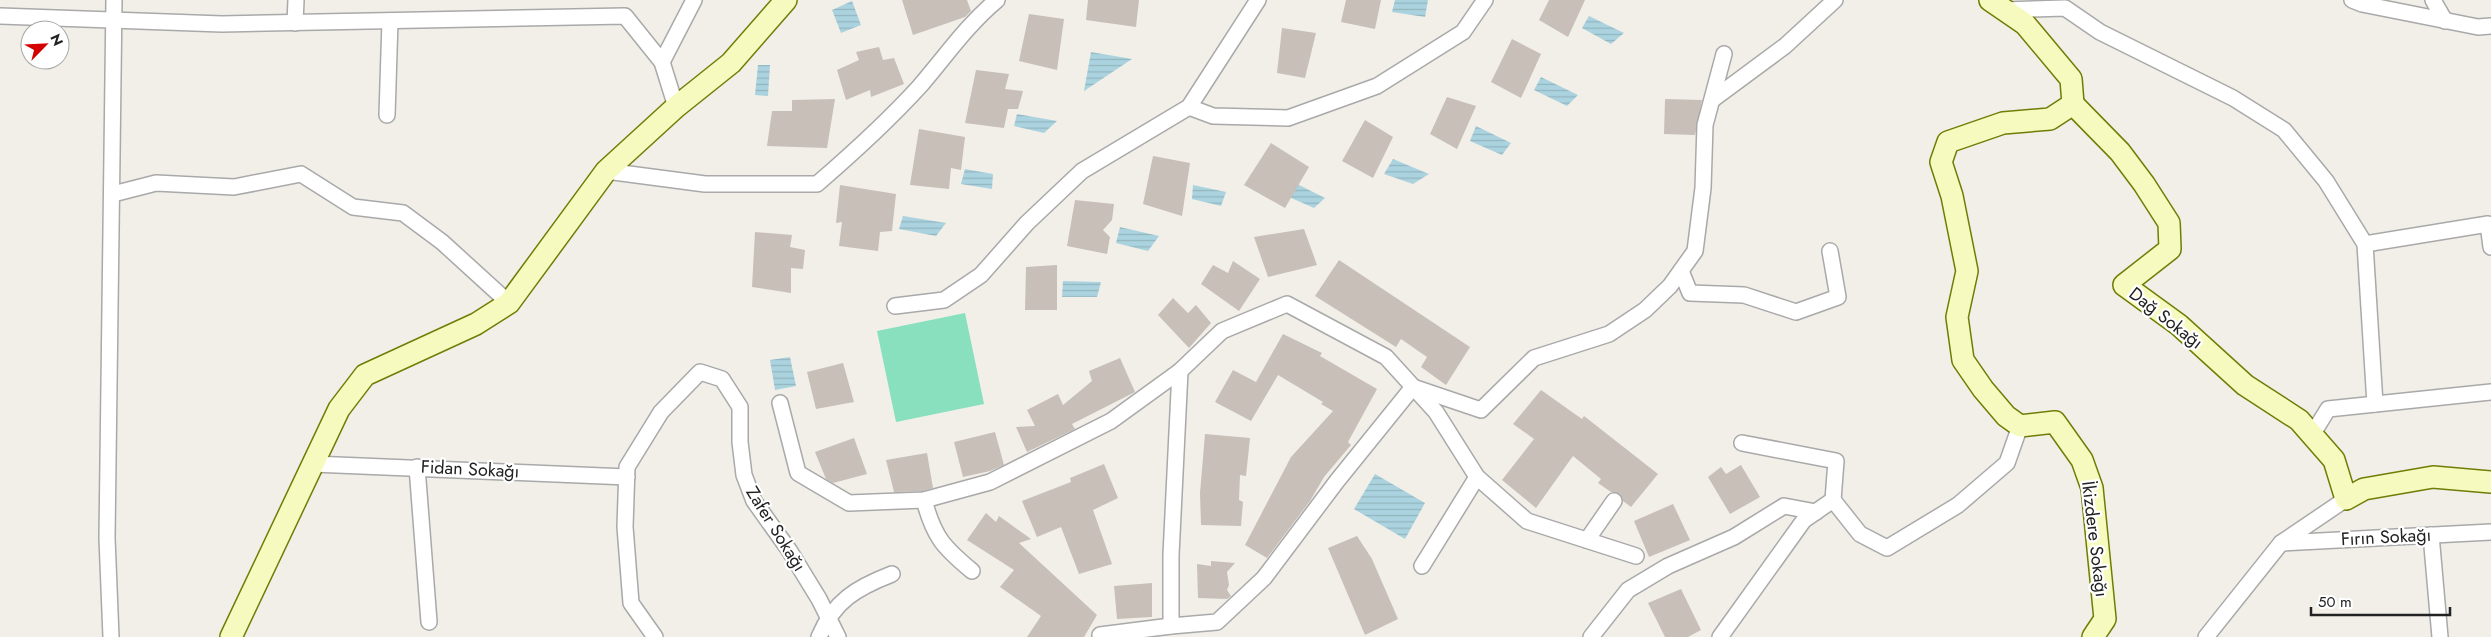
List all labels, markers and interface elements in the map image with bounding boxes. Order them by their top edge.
north arrow [20,20,70,70]
text: N [45,31,68,49]
street label: Dağ Sokağı [2123,281,2209,355]
street label: Fidan Sokağı [420,453,520,485]
street label: İkizdere Sokağı [2075,480,2115,598]
street label: Zafer Sokağı [740,482,812,576]
street label: Fırın Sokağı [2340,522,2432,552]
scale bar [2311,584,2450,616]
text: 50 m [2318,591,2352,613]

